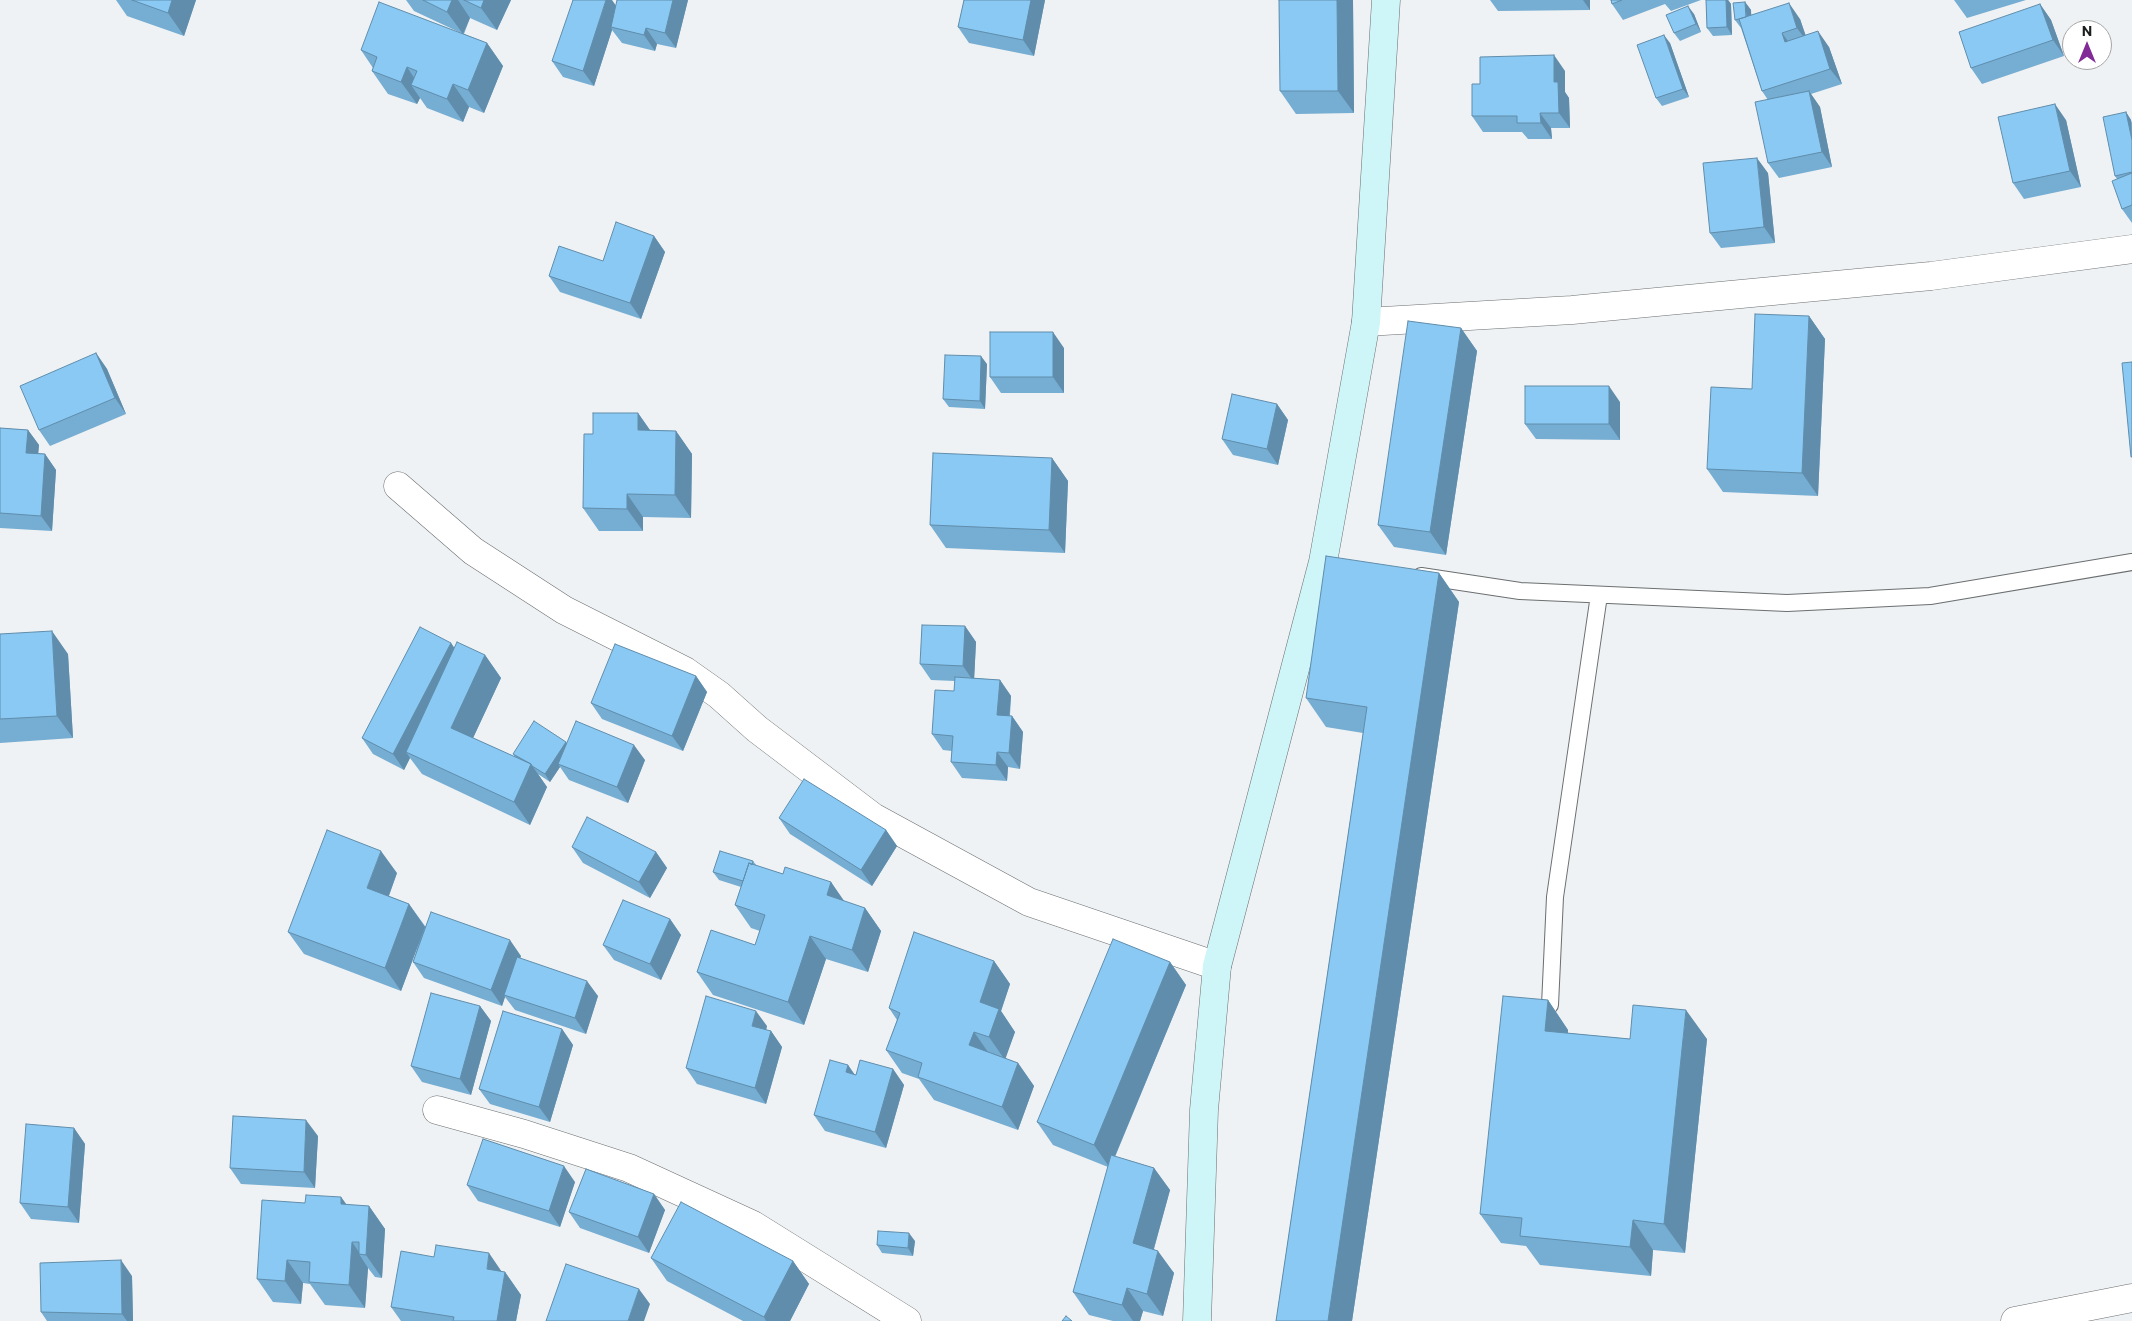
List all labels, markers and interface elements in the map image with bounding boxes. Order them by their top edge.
north arrow [2062,20,2112,70]
text: N [2082,22,2092,39]

